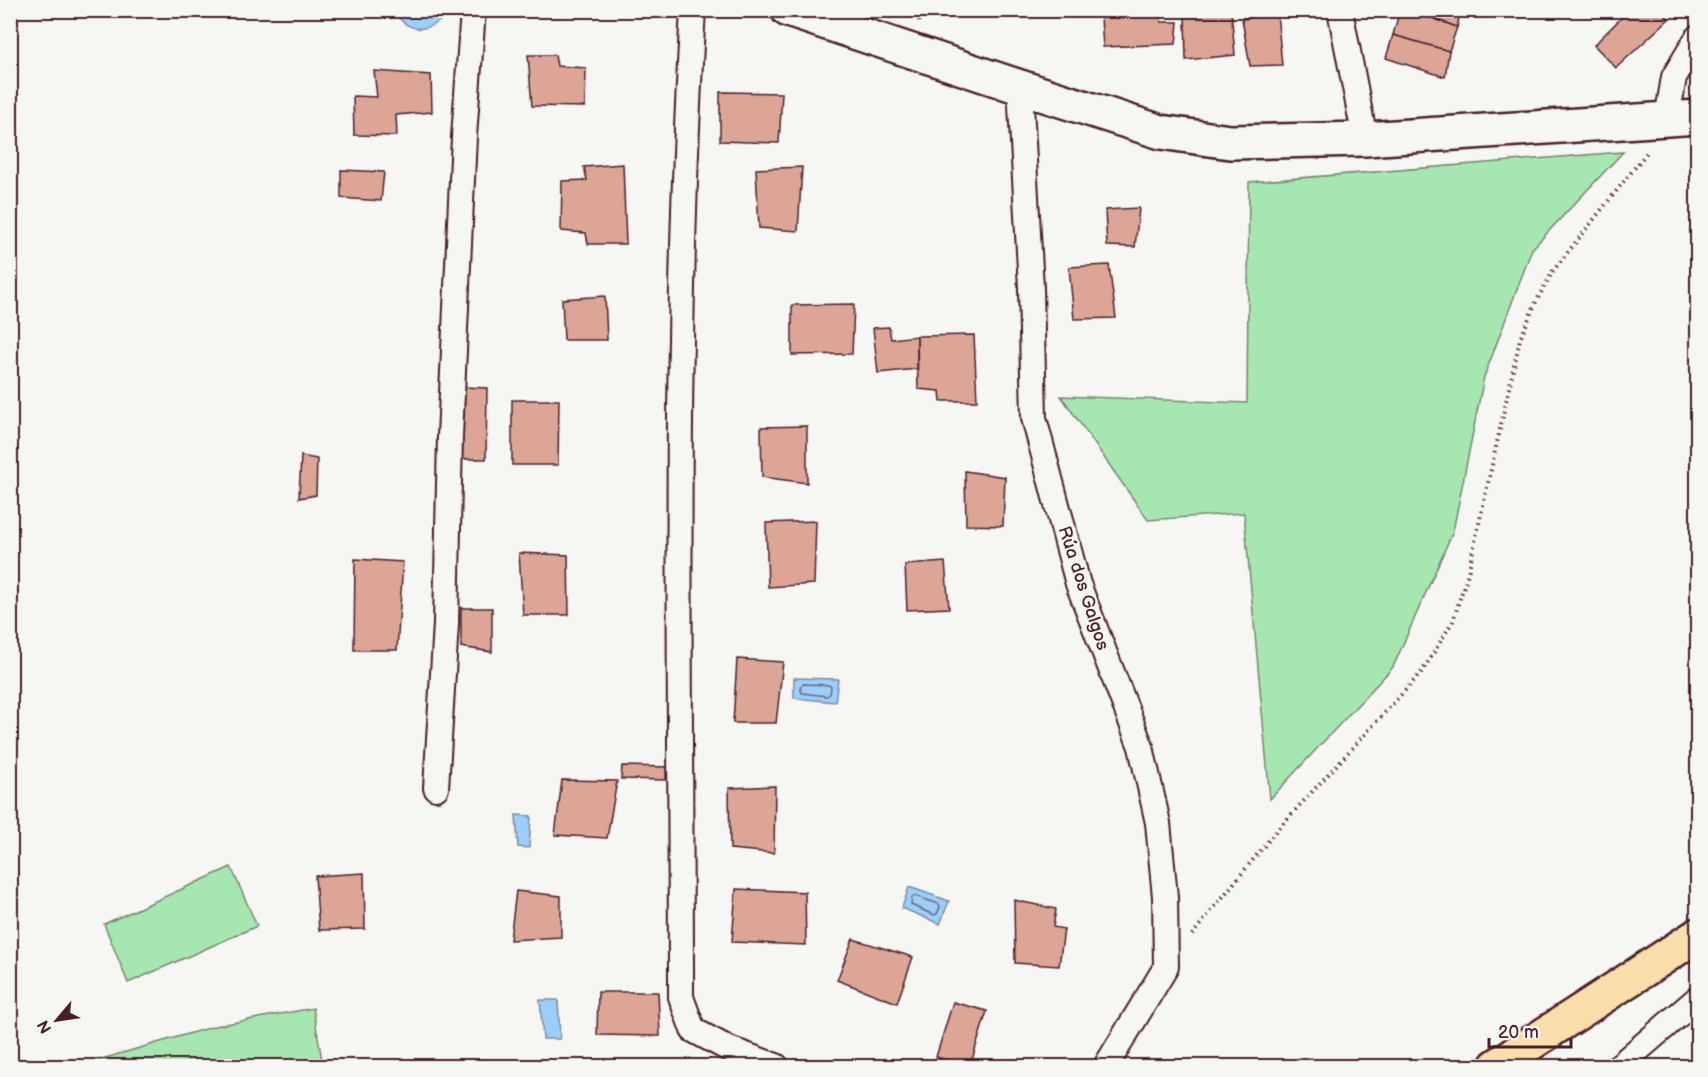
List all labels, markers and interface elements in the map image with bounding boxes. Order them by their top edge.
street label: Rúa dos Galgos [1054,523,1113,653]
north arrow [27,990,87,1050]
scale bar [1489,1011,1572,1049]
text: N [34,1017,56,1036]
text: 20 m [1498,1022,1539,1043]

